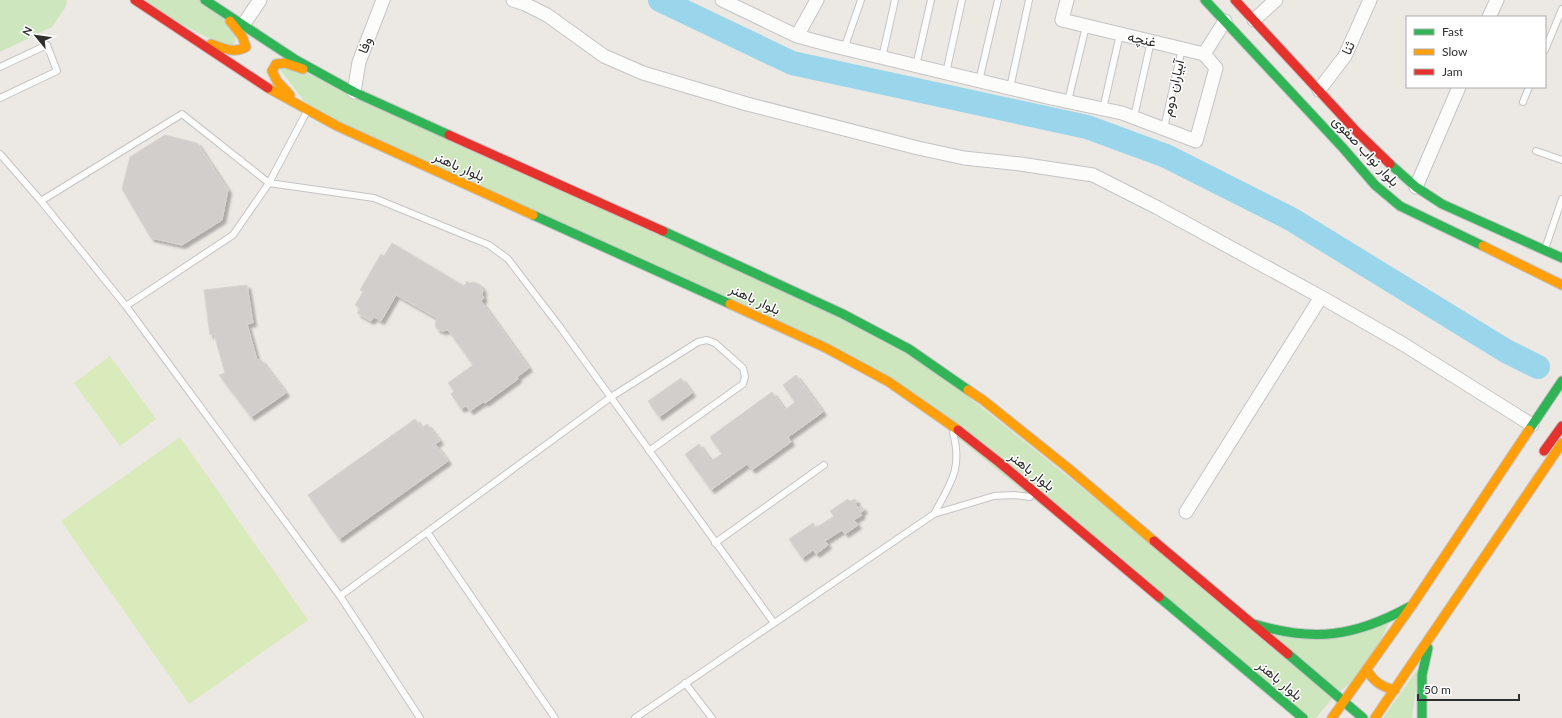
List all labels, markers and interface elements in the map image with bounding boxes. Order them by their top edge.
north arrow [16,16,56,56]
legend [1406,16,1546,88]
text: N [19,24,35,38]
text: Fast [1442,24,1464,39]
street label: غنچه [1126,27,1158,52]
street label: وفا [354,34,376,56]
street label: ثنا [1337,38,1358,57]
text: Slow [1442,44,1468,59]
street label: آبیاران دوم [1158,56,1189,118]
text: Jam [1442,64,1463,79]
street label: بلوار نواب صفوی [1329,112,1403,190]
street label: بلوار باهنر [430,146,487,185]
street label: بلوار باهنر [726,279,783,319]
street label: بلوار باهنر [1005,446,1059,495]
street label: بلوار باهنر [1253,655,1306,704]
scale bar [1418,676,1519,702]
text: 50 m [1424,682,1451,697]

